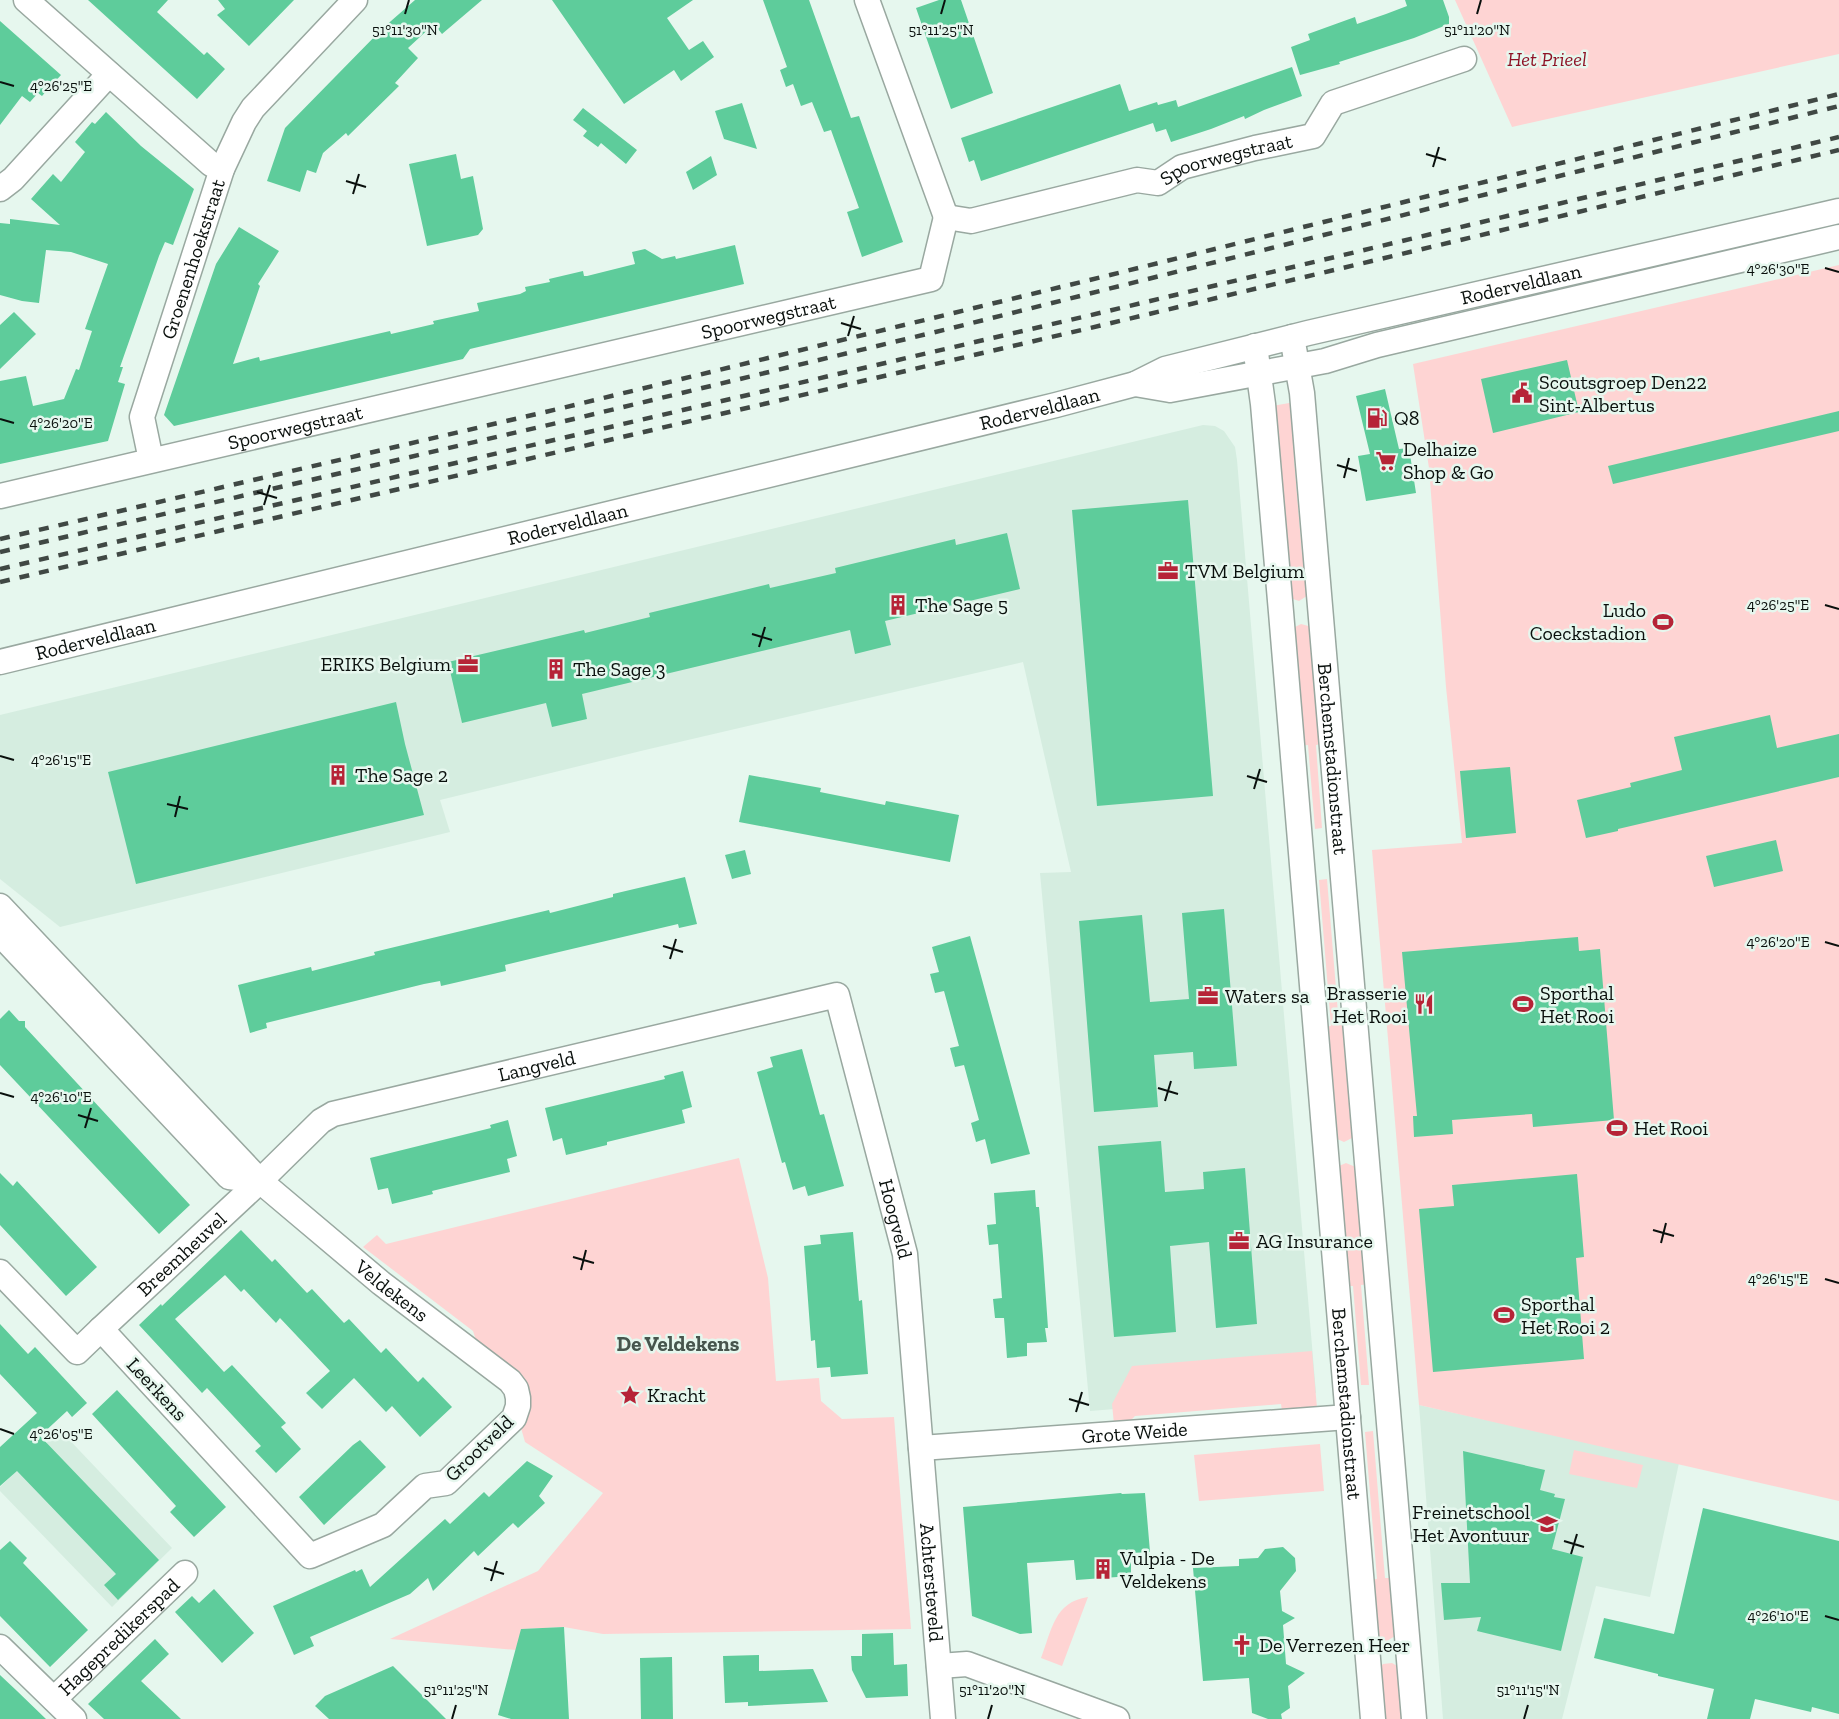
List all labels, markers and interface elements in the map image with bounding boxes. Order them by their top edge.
text: 51°11'30"N [372,21,438,39]
text: 51°11'25"N [908,21,974,39]
text: 51°11'20"N [1444,21,1510,39]
park label: Het Prieel [1507,47,1587,71]
text: 4°26'25"E [30,77,92,95]
street label: Spoorwegstraat [1155,128,1295,190]
street label: Groenenhoekstraat [156,175,230,342]
street label: Roderveldlaan [1458,259,1584,310]
text: 4°26'30"E [1747,260,1809,278]
street label: Spoorwegstraat [699,289,839,344]
place label: Scoutsgroep Den22 Sint-Albertus [1539,370,1707,417]
public building icon: Scoutsgroep Den22 Sint-Albertus [1510,381,1534,405]
street label: Roderveldlaan [977,382,1103,435]
street label: Spoorwegstraat [225,400,365,455]
fuel station icon: Q8 [1365,406,1389,430]
place label: Q8 [1394,406,1419,430]
text: 4°26'20"E [29,414,93,432]
place label: Delhaize Shop & Go [1403,437,1494,484]
supermarket icon: Delhaize Shop & Go [1374,449,1398,473]
street label: Roderveldlaan [505,498,630,550]
office icon: TVM Belgium [1156,559,1180,583]
place label: TVM Belgium [1185,559,1305,583]
building icon: The Sage 5 [886,593,910,617]
place label: The Sage 5 [915,593,1008,617]
text: 4°26'25"E [1747,596,1809,614]
place label: Ludo Coeckstadion [1530,598,1647,645]
sports icon: Ludo Coeckstadion [1651,610,1675,634]
street label: Roderveldlaan [33,613,158,665]
place label: ERIKS Belgium [321,652,452,676]
office icon: ERIKS Belgium [456,652,480,676]
building icon: The Sage 3 [544,657,568,681]
place label: The Sage 3 [573,657,666,681]
street label: Berchemstadionstraat [1313,662,1353,856]
text: 4°26'15"E [31,751,91,769]
building icon: The Sage 2 [326,763,350,787]
place label: The Sage 2 [355,763,448,787]
text: 4°26'20"E [1746,933,1810,951]
place label: Brasserie Het Rooi [1327,981,1407,1028]
place label: Sporthal Het Rooi [1540,981,1615,1028]
office icon: Waters sa [1196,984,1220,1008]
place label: Waters sa [1225,984,1310,1008]
restaurant icon: Brasserie Het Rooi [1412,992,1436,1016]
sports icon: Sporthal Het Rooi [1511,992,1535,1016]
street label: Langveld [496,1045,578,1087]
text: 4°26'10"E [30,1088,92,1106]
sports icon: Het Rooi [1605,1116,1629,1140]
place label: Het Rooi [1634,1116,1709,1140]
street label: Hoogveld [874,1176,918,1261]
street label: Breemheuvel [132,1207,231,1301]
office icon: AG Insurance [1227,1229,1251,1253]
place label: AG Insurance [1256,1229,1373,1253]
street label: Veldekens [350,1254,433,1327]
text: 4°26'15"E [1748,1270,1808,1288]
place label: Sporthal Het Rooi 2 [1521,1292,1610,1339]
sports icon: Sporthal Het Rooi 2 [1492,1303,1516,1327]
street label: Berchemstadionstraat [1327,1307,1367,1501]
district label: De Veldekens [617,1331,740,1356]
street label: Leerkens [122,1352,192,1426]
place icon: Kracht [618,1383,642,1407]
place label: Kracht [647,1383,706,1407]
street label: Grootveld [440,1410,518,1486]
street label: Grote Weide [1081,1417,1188,1448]
text: 4°26'05"E [30,1425,93,1443]
place label: Freinetschool Het Avontuur [1412,1500,1530,1547]
school or university icon: Freinetschool Het Avontuur [1535,1512,1559,1536]
street label: Achtersteveld [915,1522,949,1643]
place label: Vulpia - De Veldekens [1119,1546,1215,1593]
building icon: Vulpia - De Veldekens [1091,1557,1115,1581]
street label: Hagepredikerspad [53,1573,184,1700]
text: 4°26'10"E [1747,1607,1809,1625]
church icon: De Verrezen Heer [1230,1633,1254,1657]
place label: De Verrezen Heer [1259,1633,1410,1657]
text: 51°11'25"N [423,1681,489,1699]
text: 51°11'20"N [959,1681,1025,1699]
text: 51°11'15"N [1496,1681,1560,1699]

